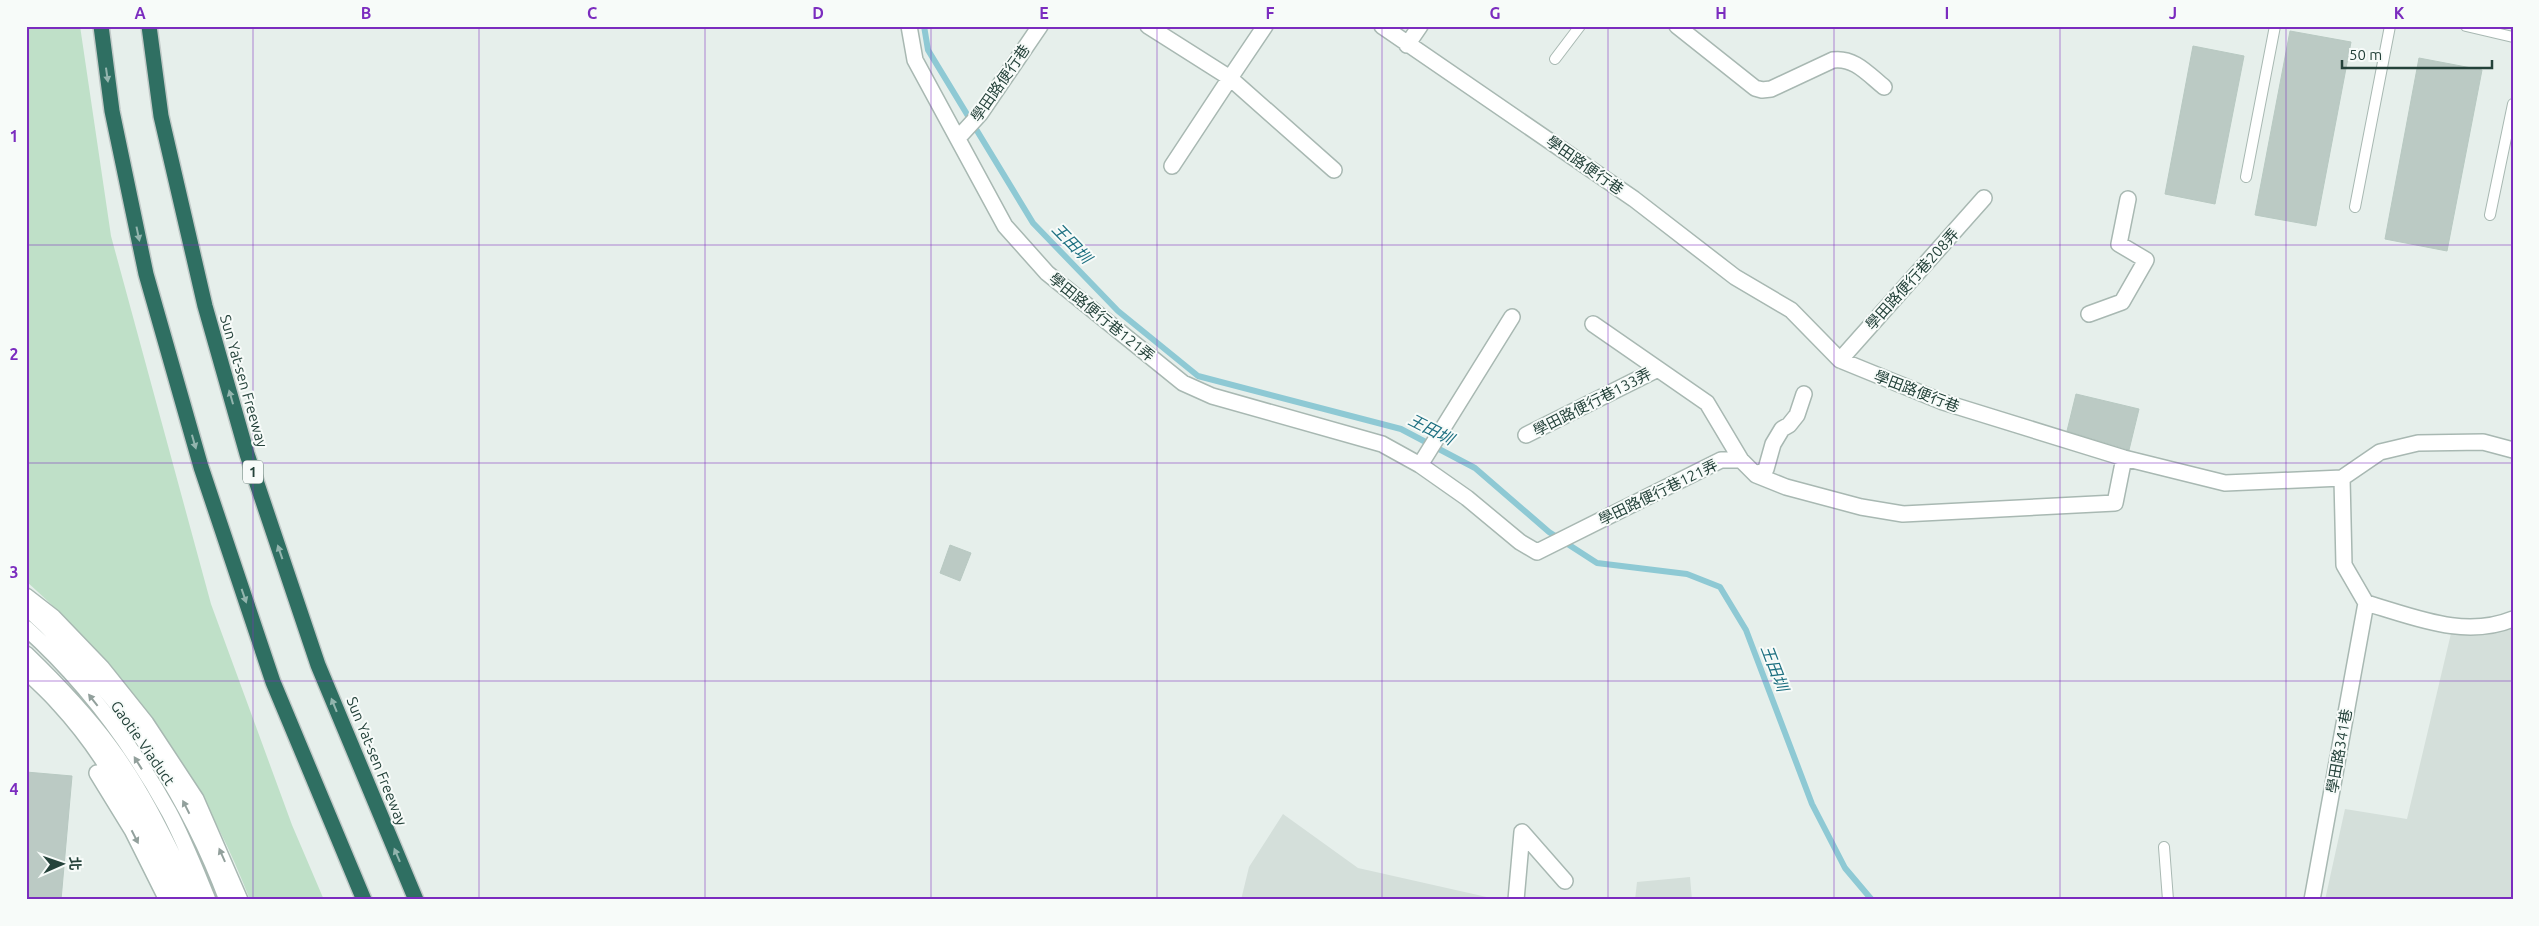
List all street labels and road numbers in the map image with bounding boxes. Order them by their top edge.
street label: 學田路便行巷 [967,41,1033,125]
street label: 學田路便行巷 [1543,132,1627,198]
street label: 學田路便行巷208弄 [1862,225,1962,333]
street label: 學田路便行巷121弄 [1046,269,1158,365]
street label: Sun Yat-sen Freeway [217,313,271,449]
street label: 學田路便行巷133弄 [1530,365,1654,439]
street label: 學田路便行巷 [1872,367,1962,415]
street label: 學田路便行巷121弄 [1596,456,1720,528]
road number: 1 [243,461,263,484]
street label: Sun Yat-sen Freeway [343,694,411,828]
street label: Gaotie Viaduct [108,697,178,789]
street label: 學田路341巷 [2323,707,2355,795]

